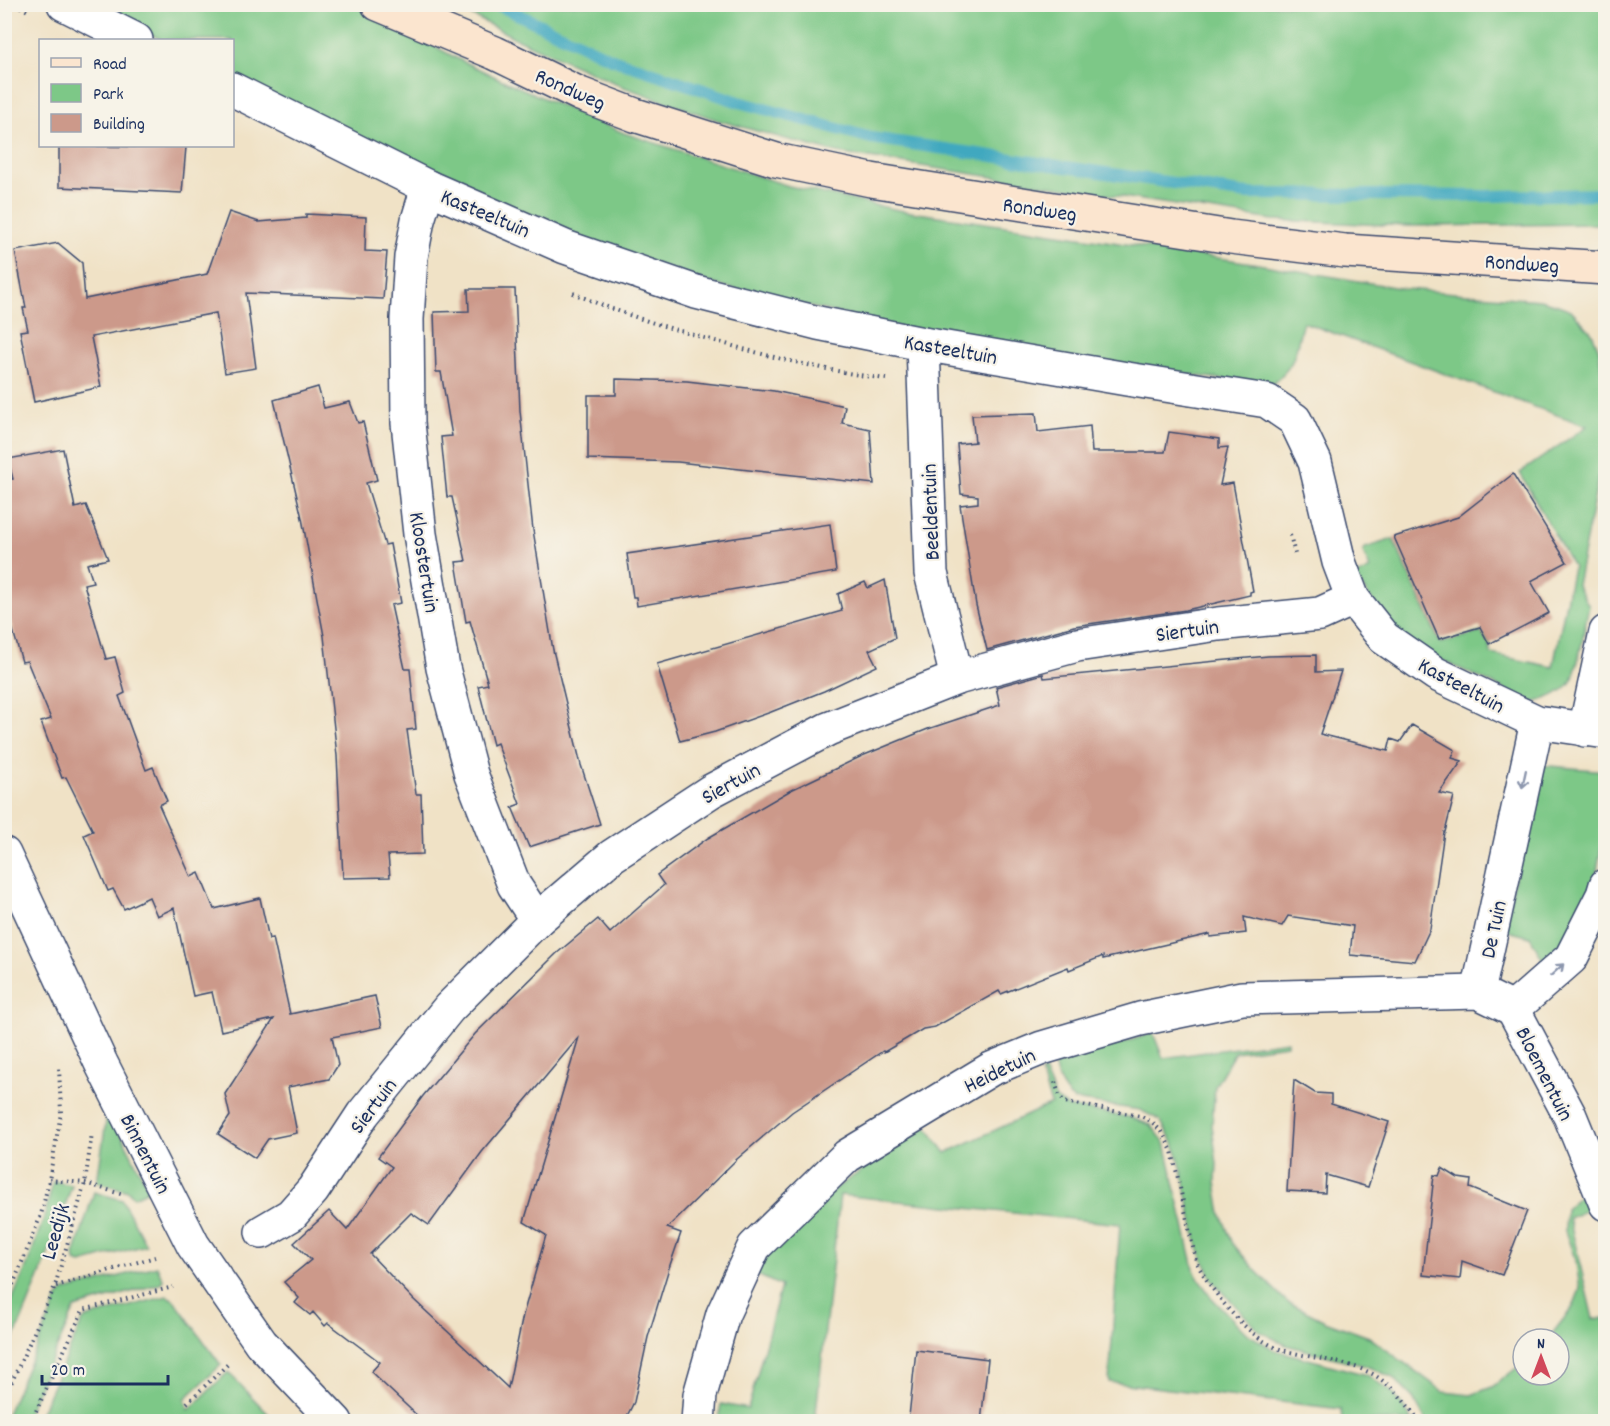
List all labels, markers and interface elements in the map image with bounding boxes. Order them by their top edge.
legend [39,39,234,147]
text: Road [93,53,127,78]
street label: Rondweg [529,62,610,121]
text: Park [93,83,124,108]
text: Building [93,113,145,138]
street label: Kasteeltuin [435,183,534,248]
street label: Rondweg [1000,191,1079,232]
street label: Rondweg [1484,247,1560,284]
street label: Kasteeltuin [901,328,999,375]
street label: Beeldentuin [915,463,950,561]
street label: Kloostertuin [399,510,446,615]
street label: Siertuin [1154,613,1221,652]
street label: Kasteeltuin [1411,651,1509,723]
street label: Siertuin [696,756,767,814]
one-way arrow [1517,769,1529,788]
street label: De Tuin [1474,898,1517,962]
one-way arrow [1549,963,1564,977]
street label: Bloementuin [1506,1022,1580,1127]
street label: Heidetuin [959,1041,1042,1103]
street label: Siertuin [343,1072,406,1142]
street label: Binnentuin [110,1109,177,1200]
street label: Leedijk [35,1200,80,1264]
north arrow [1511,1327,1571,1387]
text: N [1537,1333,1545,1356]
scale bar [42,1348,168,1386]
text: 20 m [51,1359,85,1384]

